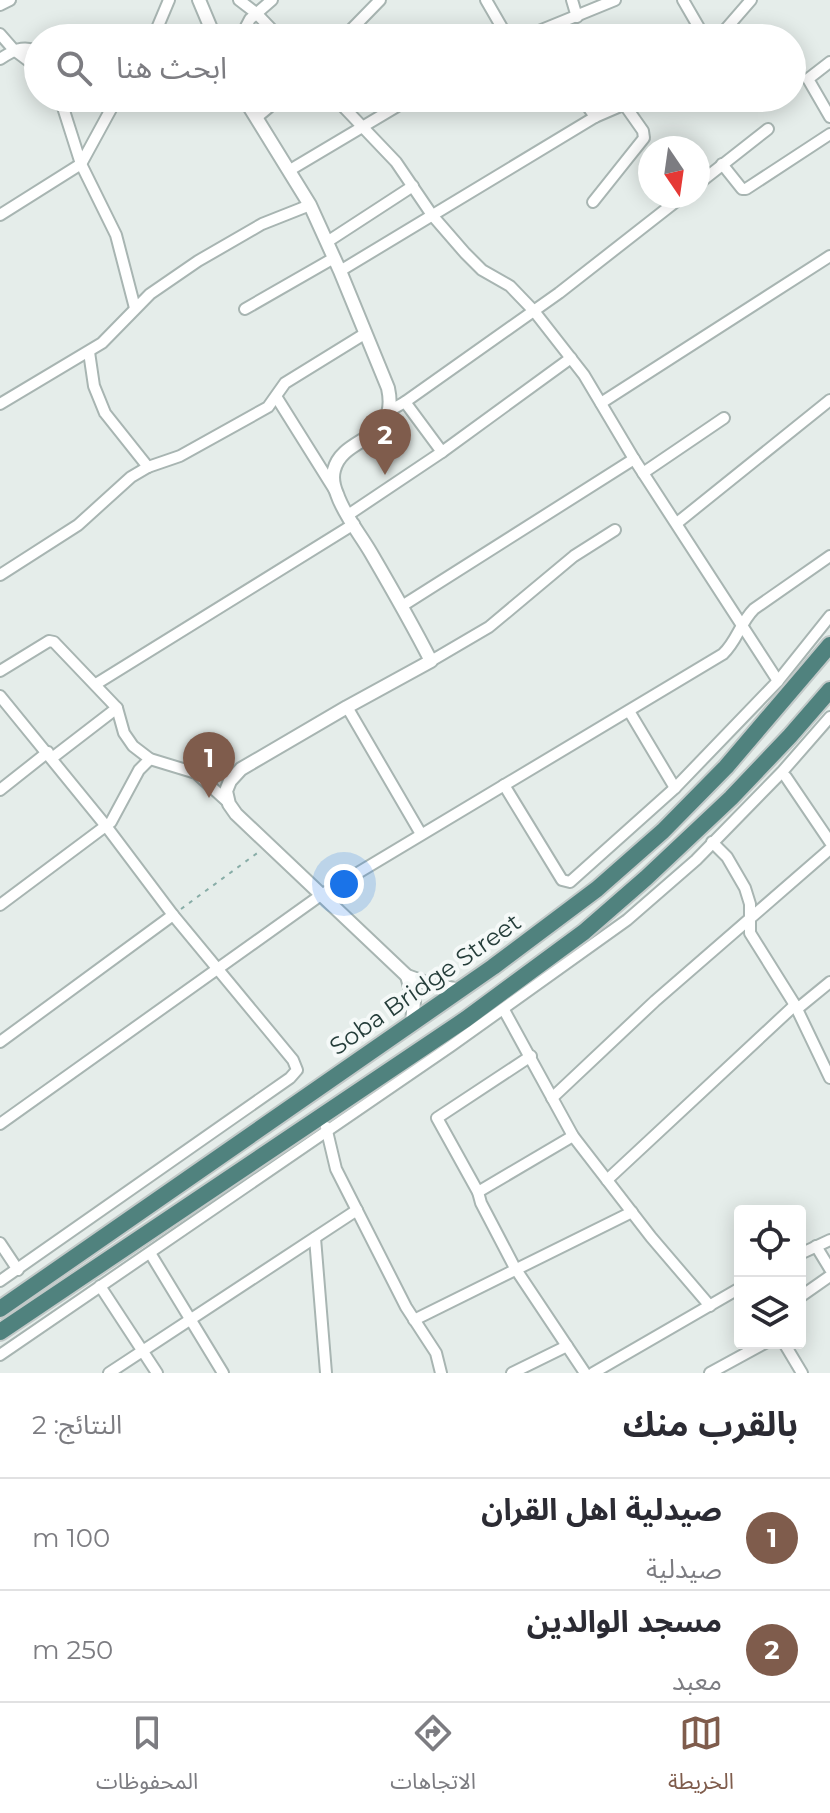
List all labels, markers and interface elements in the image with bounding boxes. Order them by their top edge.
search box [24,24,806,112]
icon: search [52,46,96,90]
text: ابحث هنا [116,49,227,86]
north arrow [638,136,710,208]
pin: 2 [359,409,411,475]
pin: 1 [183,732,235,798]
your location [324,864,364,904]
street label: Soba Bridge Street [324,907,526,1061]
map controls [734,1205,806,1349]
button: locate [734,1205,806,1277]
button: layers [734,1277,806,1349]
text: بالقرب منك [623,1403,798,1445]
text: النتائج: 2 [32,1409,122,1441]
text: صيدلية اهل القران [481,1491,722,1528]
text: 100 m [32,1522,110,1554]
text: 1 [767,1522,777,1554]
text: صيدلية [646,1553,722,1585]
text: مسجد الوالدين [527,1603,722,1640]
text: 250 m [32,1634,113,1666]
text: 2 [764,1634,780,1666]
text: معبد [672,1665,722,1697]
tab: المحفوظات [96,1711,198,1805]
tab: الاتجاهات [390,1711,476,1805]
tab: الخريطة [668,1711,734,1805]

